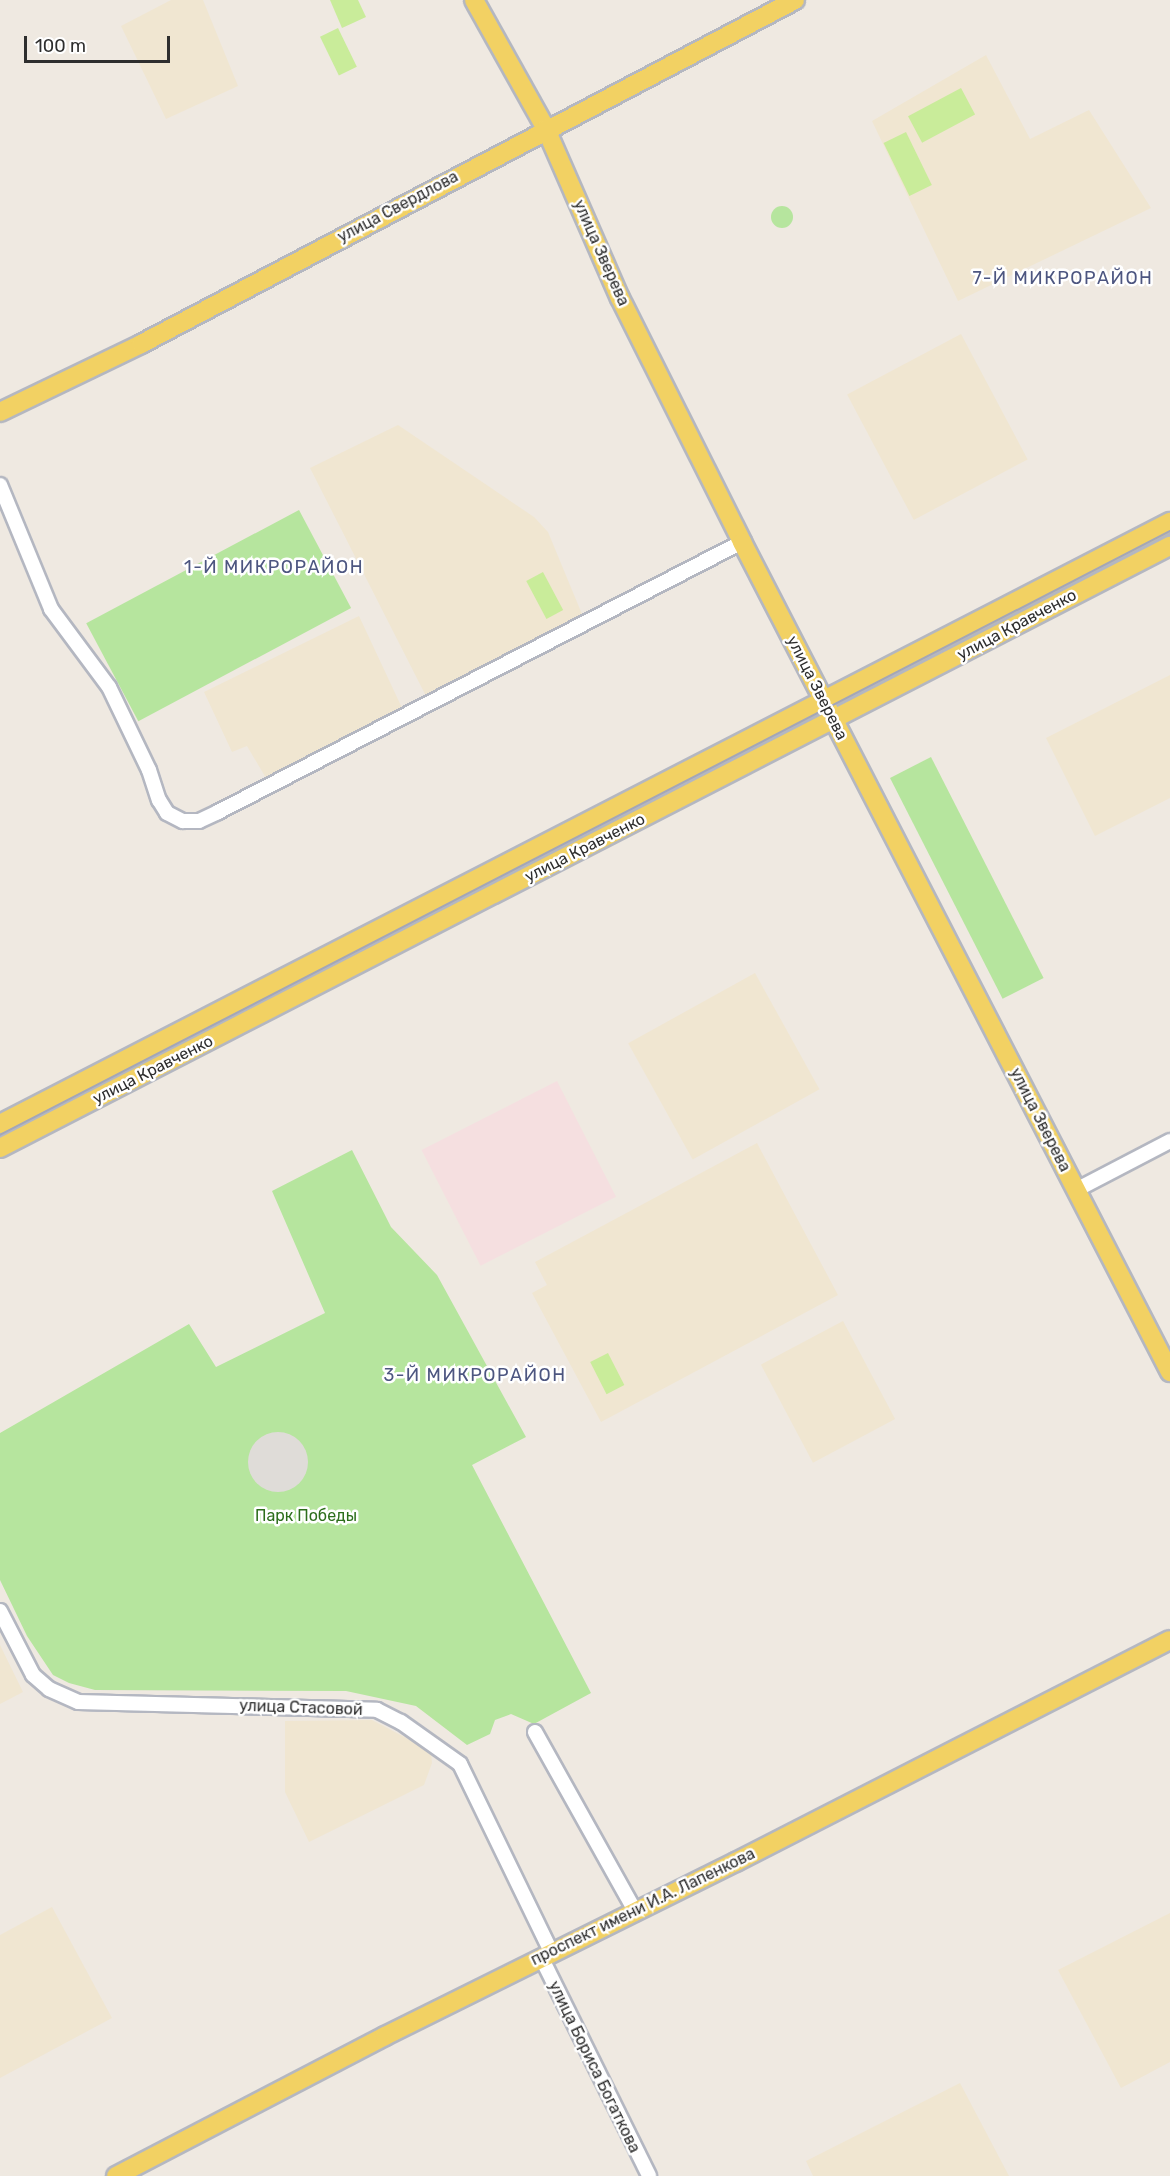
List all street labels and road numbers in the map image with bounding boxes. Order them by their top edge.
street label: улица Свердлова [334,167,462,247]
street label: улица Зверева [569,197,633,309]
street label: улица Кравченко [954,585,1080,665]
street label: улица Зверева [783,633,851,743]
street label: улица Кравченко [522,809,648,887]
street label: улица Кравченко [90,1031,216,1109]
street label: улица Зверева [1006,1065,1074,1175]
street label: улица Стасовой [239,1696,363,1720]
street label: проспект имени И.А. Лапенкова [528,1844,758,1970]
street label: улица Бориса Богаткова [544,1978,644,2156]

